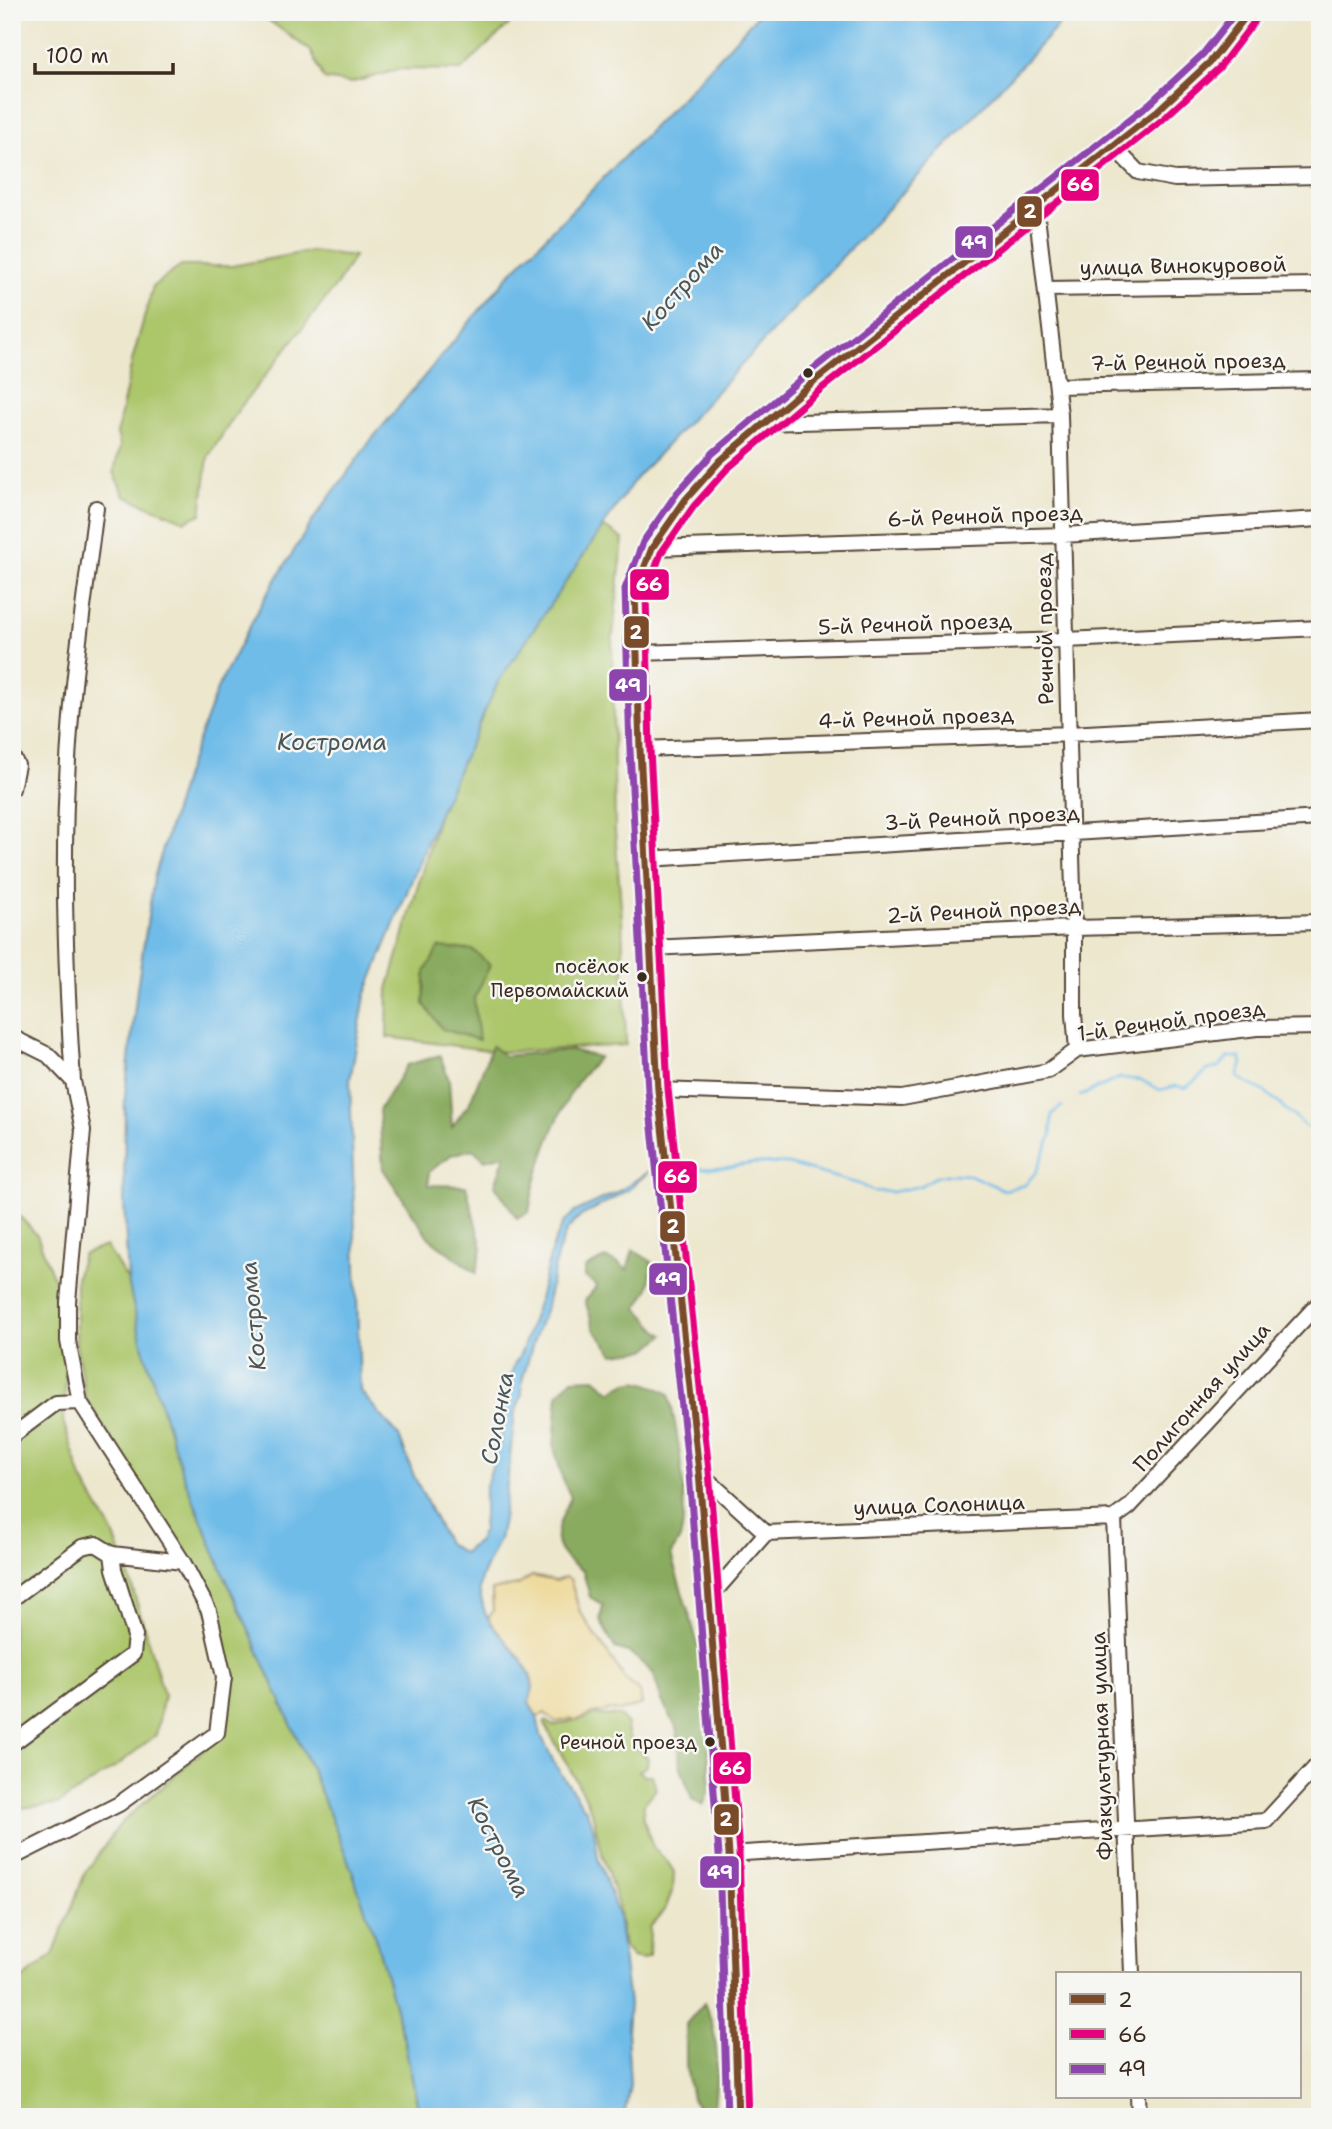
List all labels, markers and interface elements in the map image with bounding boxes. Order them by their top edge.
scale bar [35,32,173,76]
text: 100 m [46,42,109,70]
line badge: 66 [1060,168,1100,202]
text: 66 [1067,172,1093,197]
line badge: 2 [1016,195,1043,228]
text: 2 [1023,199,1037,224]
line badge: 49 [954,225,994,259]
text: 49 [961,230,987,255]
water label: Кострома [634,235,730,337]
street label: улица Винокуровой [1080,250,1287,282]
street label: 7-й Речной проезд [1090,346,1286,378]
unlabelled marker [801,366,815,380]
street label: 6-й Речной проезд [887,499,1083,533]
street label: Речной проезд [1030,553,1060,705]
line badge: 66 [629,568,670,601]
text: 66 [636,572,662,597]
street label: 5-й Речной проезд [818,607,1012,641]
line badge: 2 [623,615,650,649]
text: 2 [629,620,643,645]
line badge: 49 [608,668,648,702]
text: 49 [615,673,641,698]
street label: 4-й Речной проезд [818,701,1014,735]
water label: Кострома [277,727,387,757]
street label: 3-й Речной проезд [884,799,1080,837]
street label: 2-й Речной проезд [886,892,1082,930]
place label: посёлок Первомайский [491,954,629,1003]
marker: посёлок Первомайский [635,970,649,984]
street label: 1-й Речной проезд [1075,994,1267,1048]
line badge: 66 [657,1160,698,1194]
text: 66 [664,1164,690,1189]
line badge: 2 [659,1210,686,1243]
text: 2 [666,1214,680,1239]
water label: Кострома [233,1260,273,1372]
line badge: 49 [648,1262,688,1296]
text: 49 [655,1267,681,1292]
street label: Полигонная улица [1127,1316,1277,1478]
water label: Солонка [473,1369,521,1467]
street label: улица Солоница [853,1488,1025,1522]
street label: Физкультурная улица [1084,1631,1120,1861]
place label: Речной проезд [560,1730,697,1755]
marker: Речной проезд [703,1735,717,1749]
line badge: 66 [712,1751,752,1785]
text: 66 [719,1756,745,1781]
water label: Кострома [461,1791,537,1903]
line badge: 2 [713,1803,740,1836]
text: 2 [719,1807,733,1832]
line badge: 49 [699,1855,740,1889]
text: 49 [707,1860,733,1885]
legend [1056,1972,1300,2098]
text: 2 [1118,1986,1133,2014]
text: 66 [1118,2021,1147,2049]
text: 49 [1118,2055,1147,2083]

